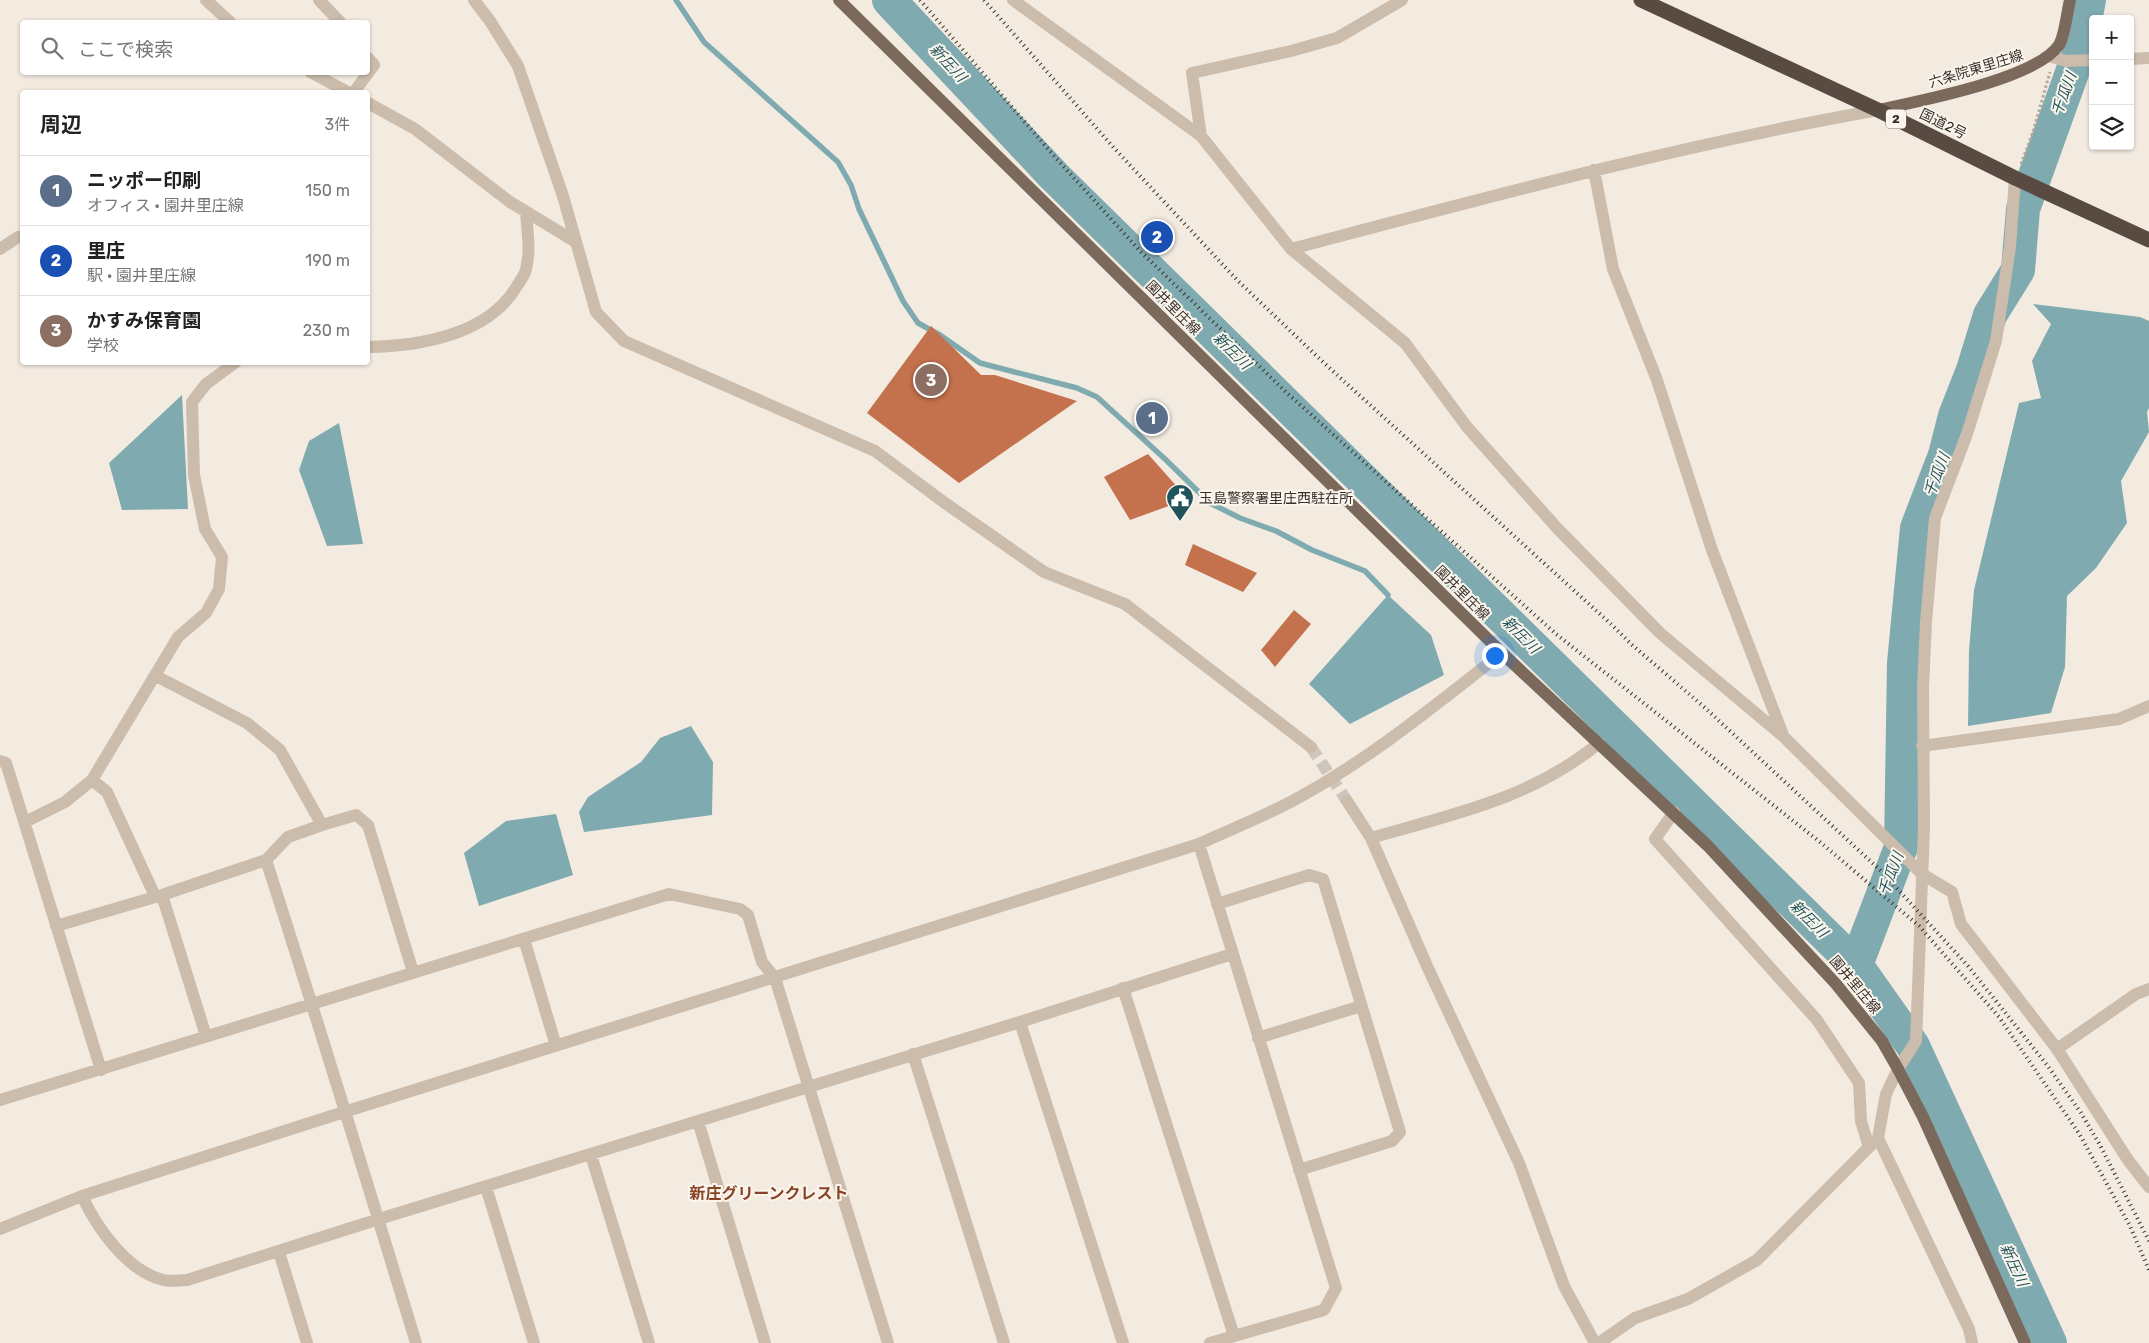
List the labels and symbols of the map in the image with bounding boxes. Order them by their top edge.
water label: 新圧川 [926,40,971,87]
street label: 六条院東里庄線 [1927,47,2025,91]
water label: 千瓜川 [2048,68,2081,118]
street label: 国道2号 [1917,105,1969,143]
road number: 2 [1886,110,1906,128]
pin: 2 [1141,218,1173,256]
street label: 園井里庄線 [1142,277,1204,339]
water label: 新圧川 [1210,329,1256,375]
pin: 3 [915,361,947,399]
pin: 1 [1136,399,1168,437]
water label: 千瓜川 [1921,449,1954,499]
public building icon: 玉島警察署里庄西駐在所 [1165,483,1195,522]
place label: 玉島警察署里庄西駐在所 [1199,490,1353,507]
street label: 園井里庄線 [1431,562,1493,624]
water label: 新圧川 [1499,613,1545,659]
your location [1482,643,1508,669]
water label: 千瓜川 [1875,848,1908,898]
water label: 新圧川 [1787,897,1833,943]
street label: 園井里庄線 [1826,953,1884,1017]
district label: 新庄グリーンクレスト [689,1184,849,1203]
water label: 新圧川 [1996,1241,2033,1291]

